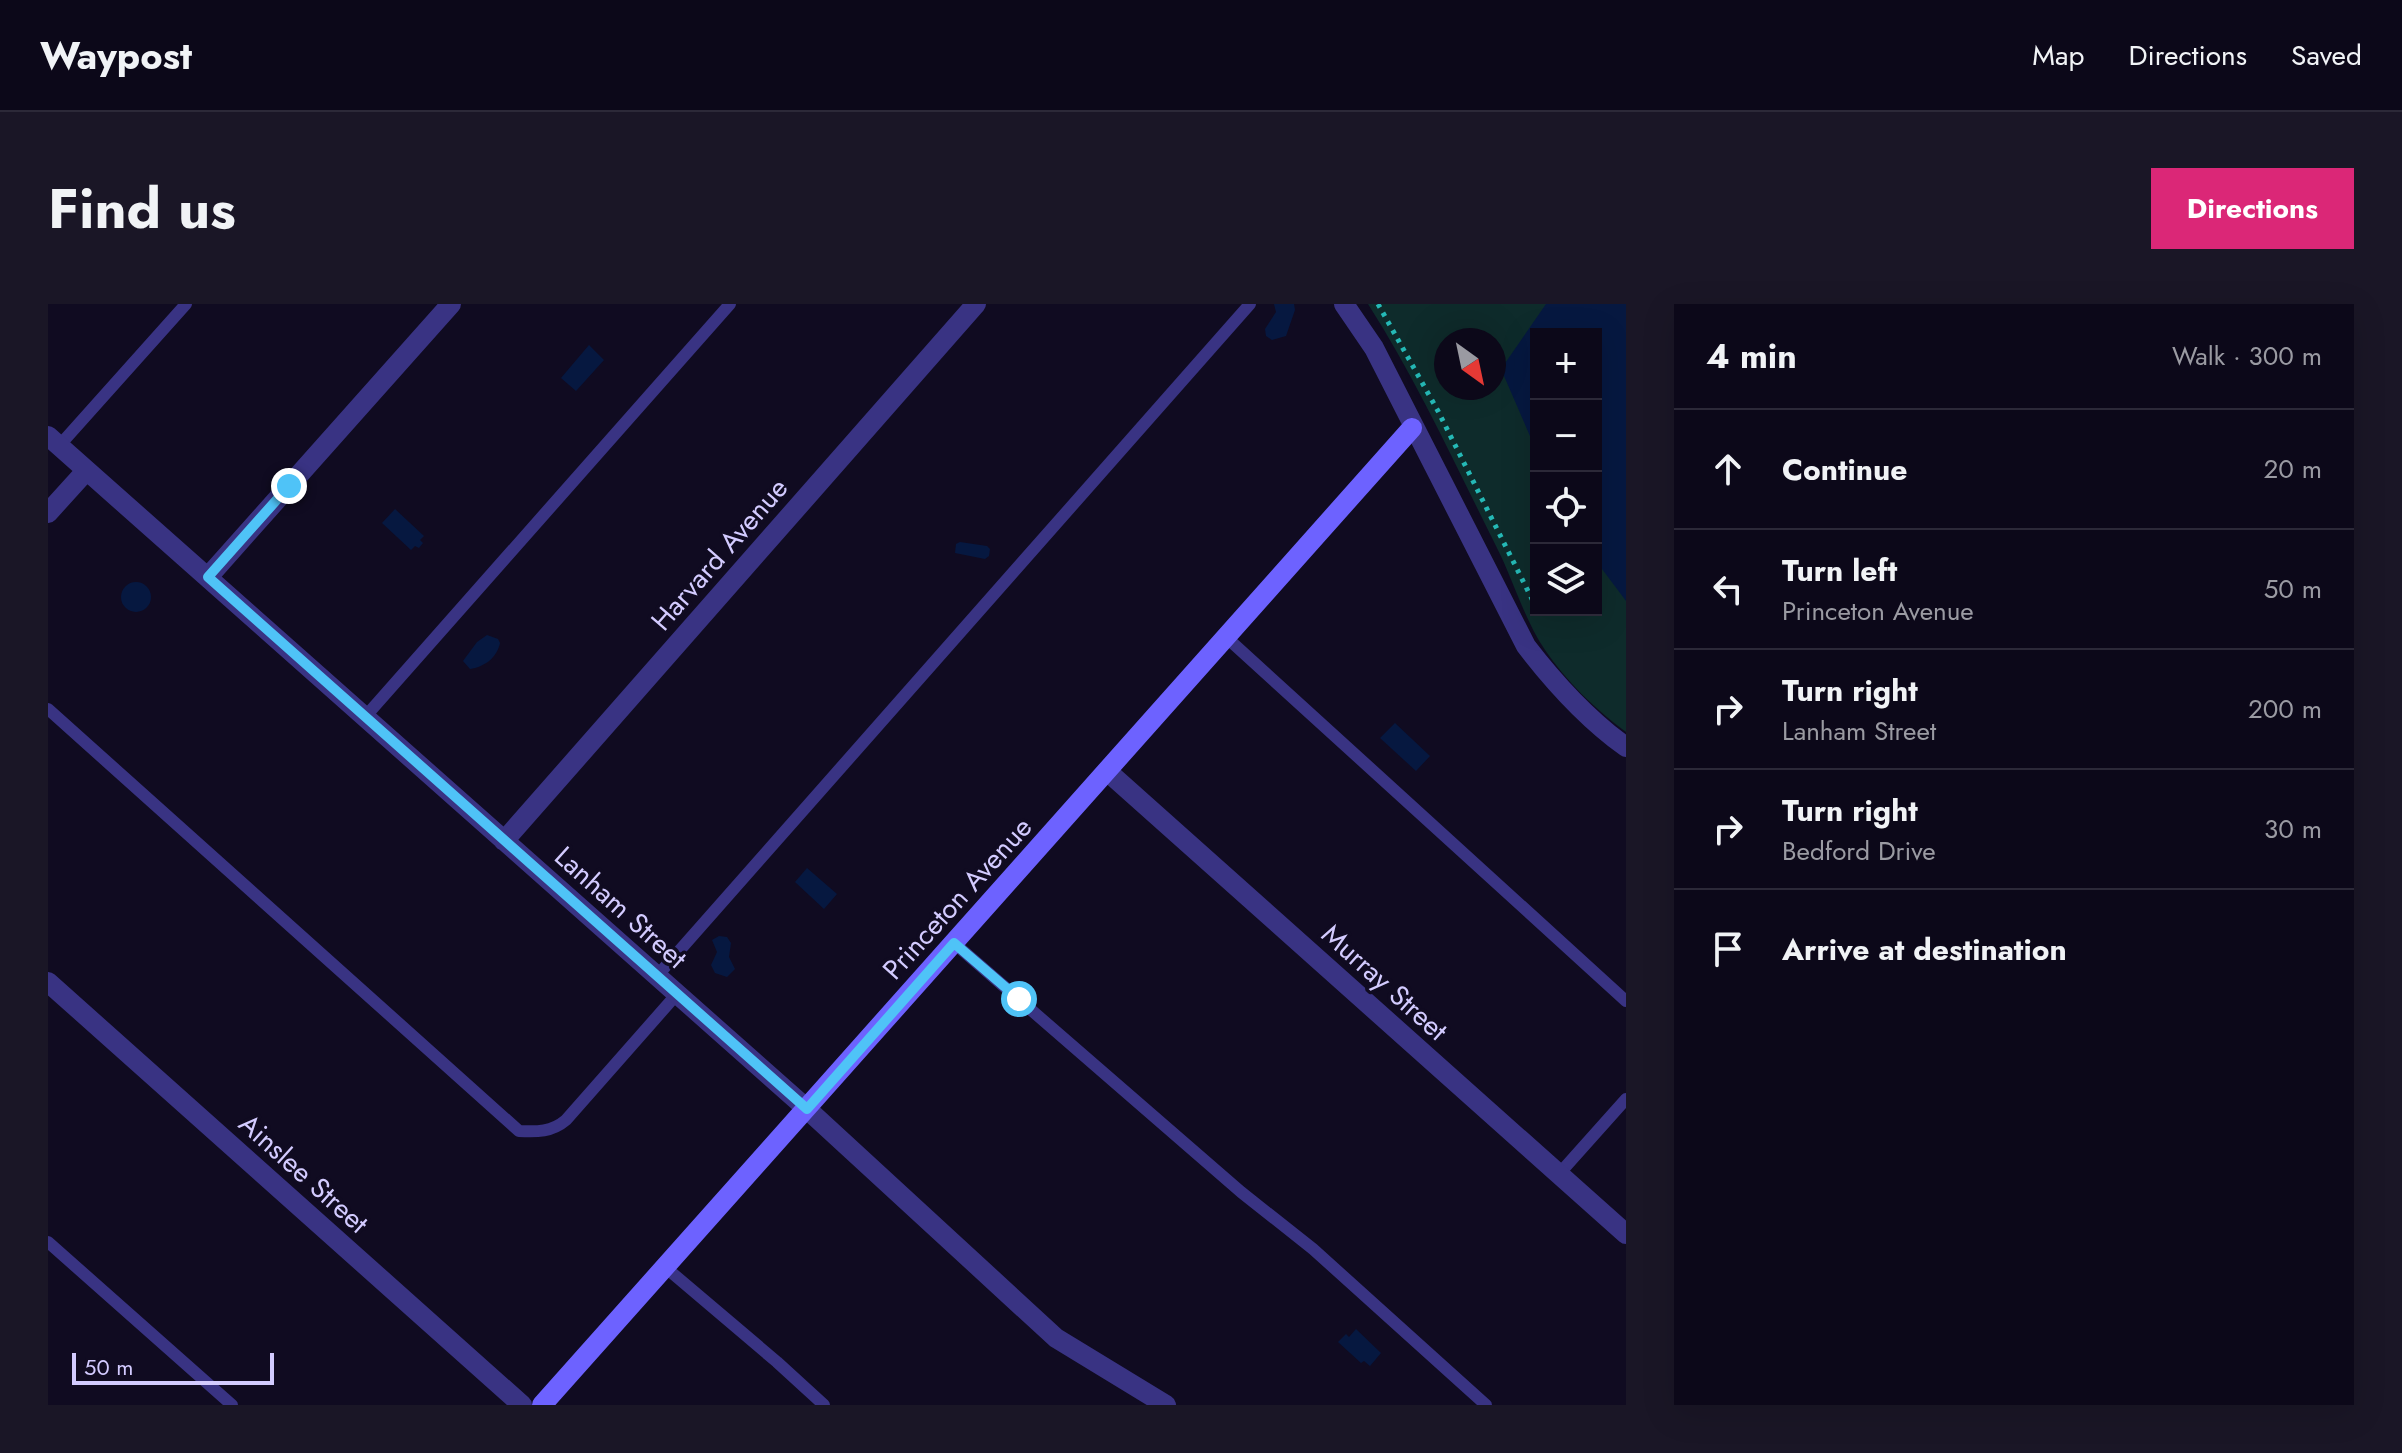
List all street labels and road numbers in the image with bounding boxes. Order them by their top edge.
street label: Harvard Avenue [641,469,797,640]
street label: Princeton Avenue [873,808,1042,989]
street label: Lanham Street [545,837,696,978]
street label: Murray Street [1312,914,1457,1050]
street label: Ainslee Street [230,1104,378,1243]

